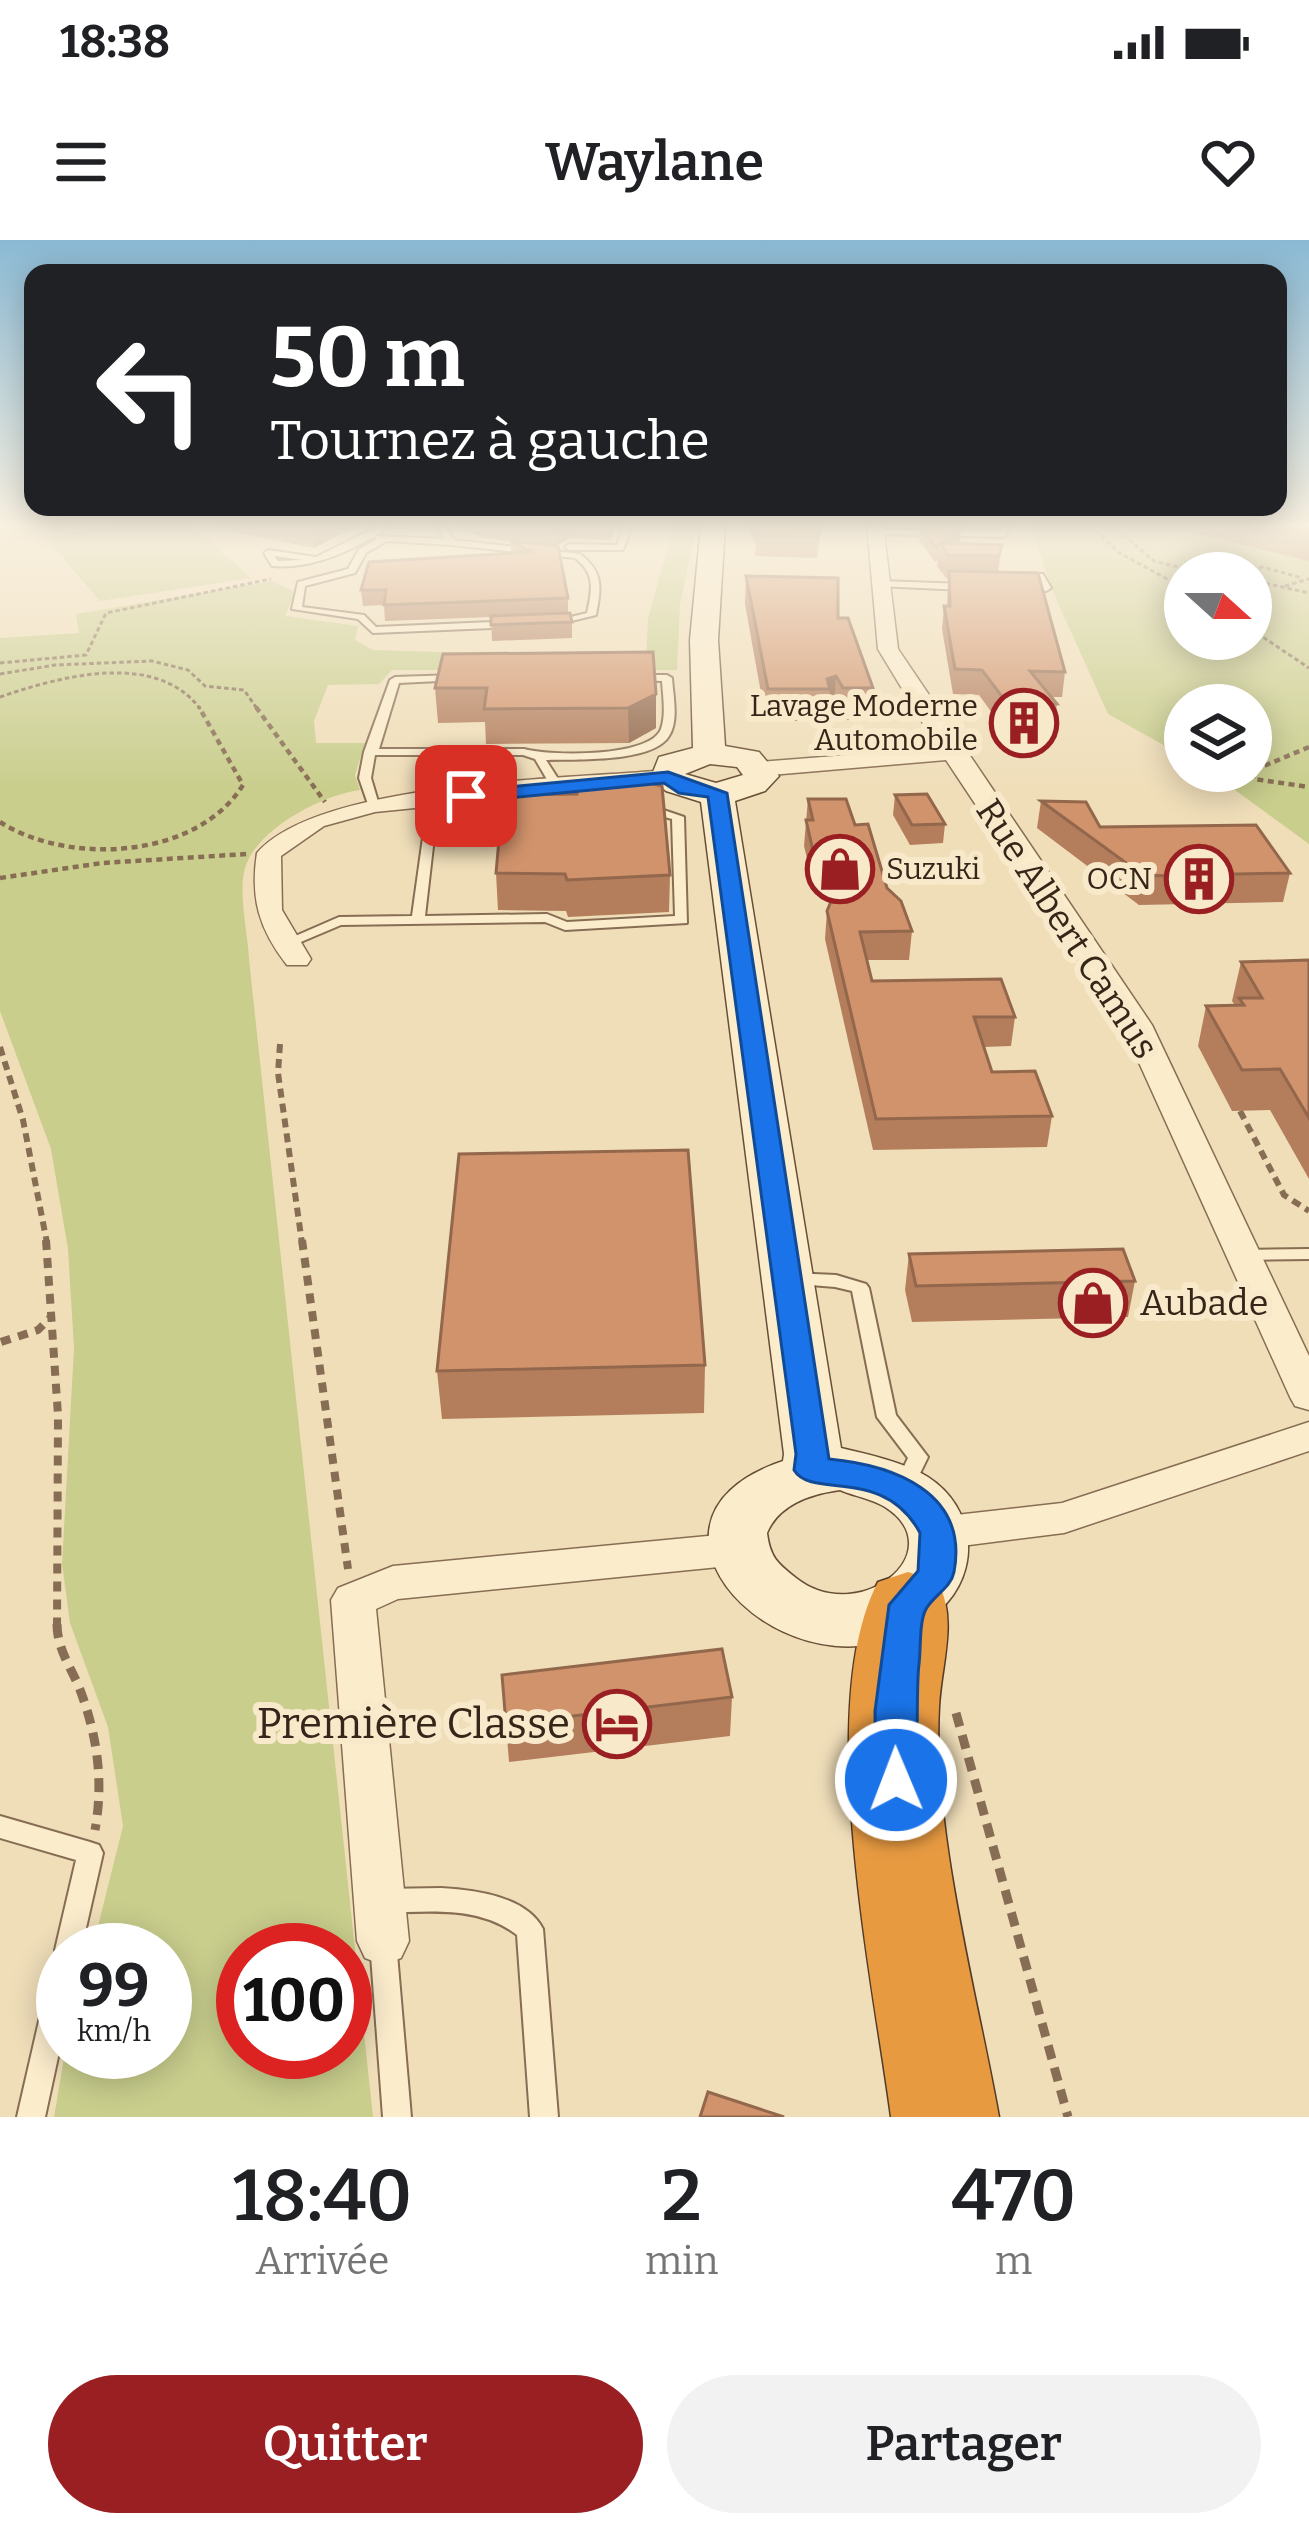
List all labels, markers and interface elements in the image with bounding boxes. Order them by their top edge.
text: 18:38 [60,15,170,69]
icon: menu [48,129,114,195]
icon: heart [1195,129,1261,195]
text: Waylane [545,130,764,194]
text: 50 m [270,307,465,408]
icon: left [72,312,228,468]
text: Tournez à gauche [270,409,710,473]
north arrow [1164,552,1272,660]
map controls [1164,552,1272,792]
button: layers [1164,684,1272,792]
place label: Lavage Moderne Automobile [750,688,978,758]
building icon: Lavage Moderne Automobile [989,688,1059,758]
pin [415,745,517,847]
icon: arrive [433,763,499,829]
street label: Rue Albert Camus [967,791,1167,1067]
shop icon: Suzuki [805,834,875,904]
building icon: OCN [1164,844,1234,914]
place label: Suzuki [886,851,980,887]
place label: OCN [1087,861,1152,897]
shop icon: Aubade [1058,1268,1128,1338]
place label: Aubade [1140,1281,1268,1325]
hotel icon: Première Classe [582,1689,652,1759]
place label: Première Classe [257,1699,570,1749]
position arrow [833,1717,959,1843]
speed limit sign: 100 [216,1923,372,2079]
text: 99 [79,1950,149,2022]
text: km/h [77,2013,151,2049]
text: 18:40 [233,2153,412,2239]
text: 2 [662,2153,702,2239]
text: 470 [951,2153,1076,2239]
text: Arrivée [256,2238,389,2284]
text: min [645,2238,718,2284]
text: m [995,2238,1032,2284]
button: Quitter [48,2375,643,2513]
button: Partager [667,2375,1261,2513]

